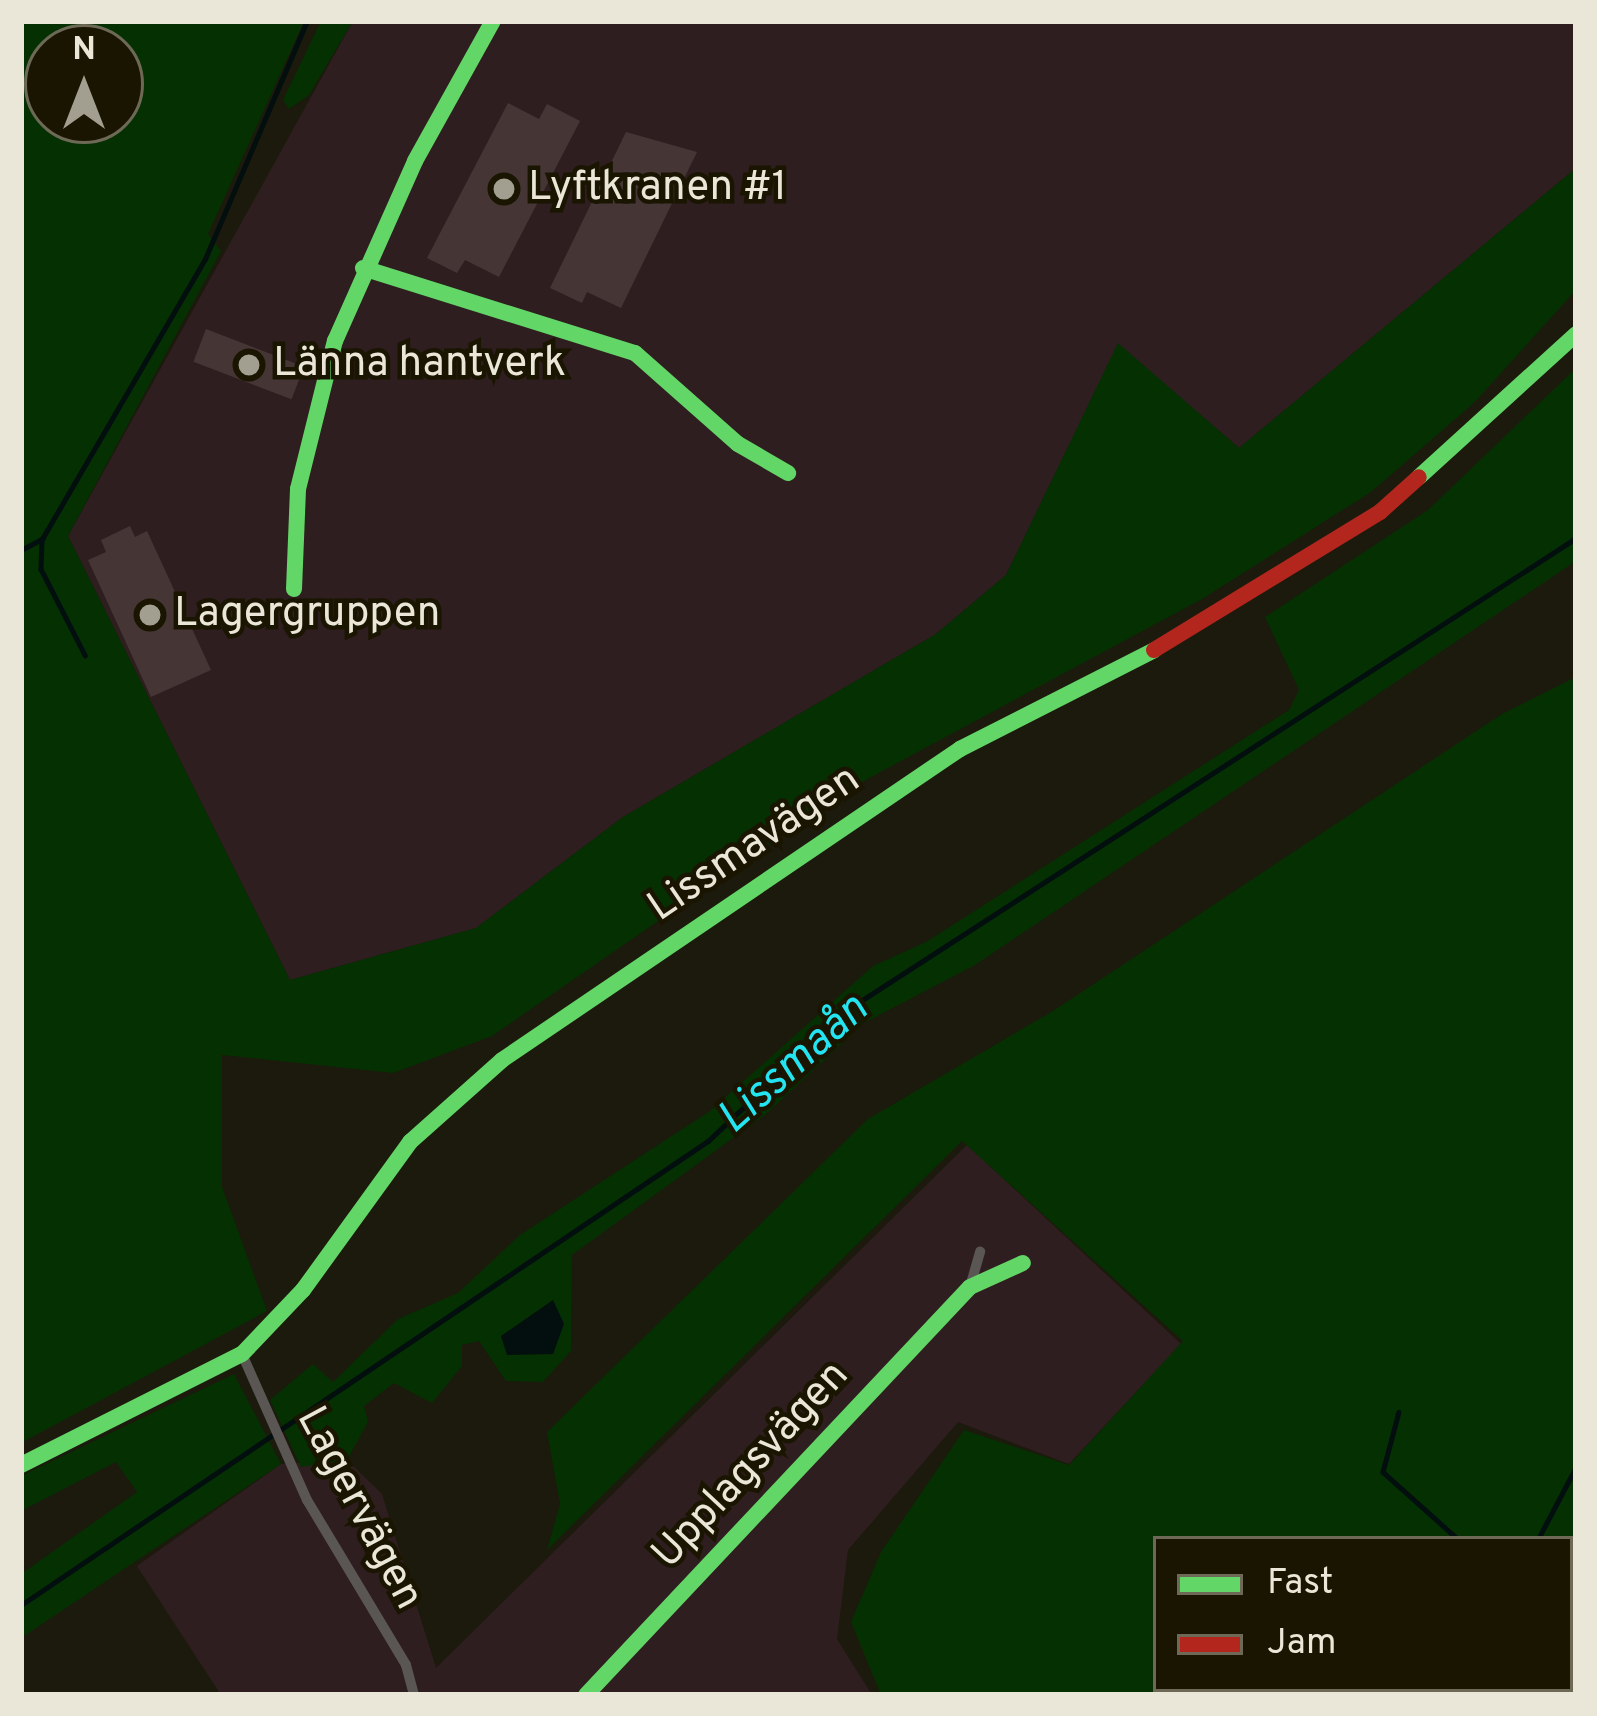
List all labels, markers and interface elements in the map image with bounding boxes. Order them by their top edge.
north arrow [24,24,144,144]
text: N [72,30,96,72]
place label: Lyftkranen #1 [528,164,787,214]
marker: Lyftkranen #1 [491,176,517,202]
place label: Länna hantverk [273,340,566,390]
marker: Länna hantverk [236,352,262,378]
place label: Lagergruppen [174,590,440,640]
marker: Lagergruppen [137,602,163,628]
street label: Lissmavägen [640,756,870,934]
water label: Lissmaån [708,984,880,1146]
street label: Upplagsvägen [643,1352,861,1580]
street label: Lagervägen [284,1399,432,1619]
legend [1153,1536,1573,1692]
text: Fast [1267,1561,1333,1607]
text: Jam [1267,1621,1337,1667]

